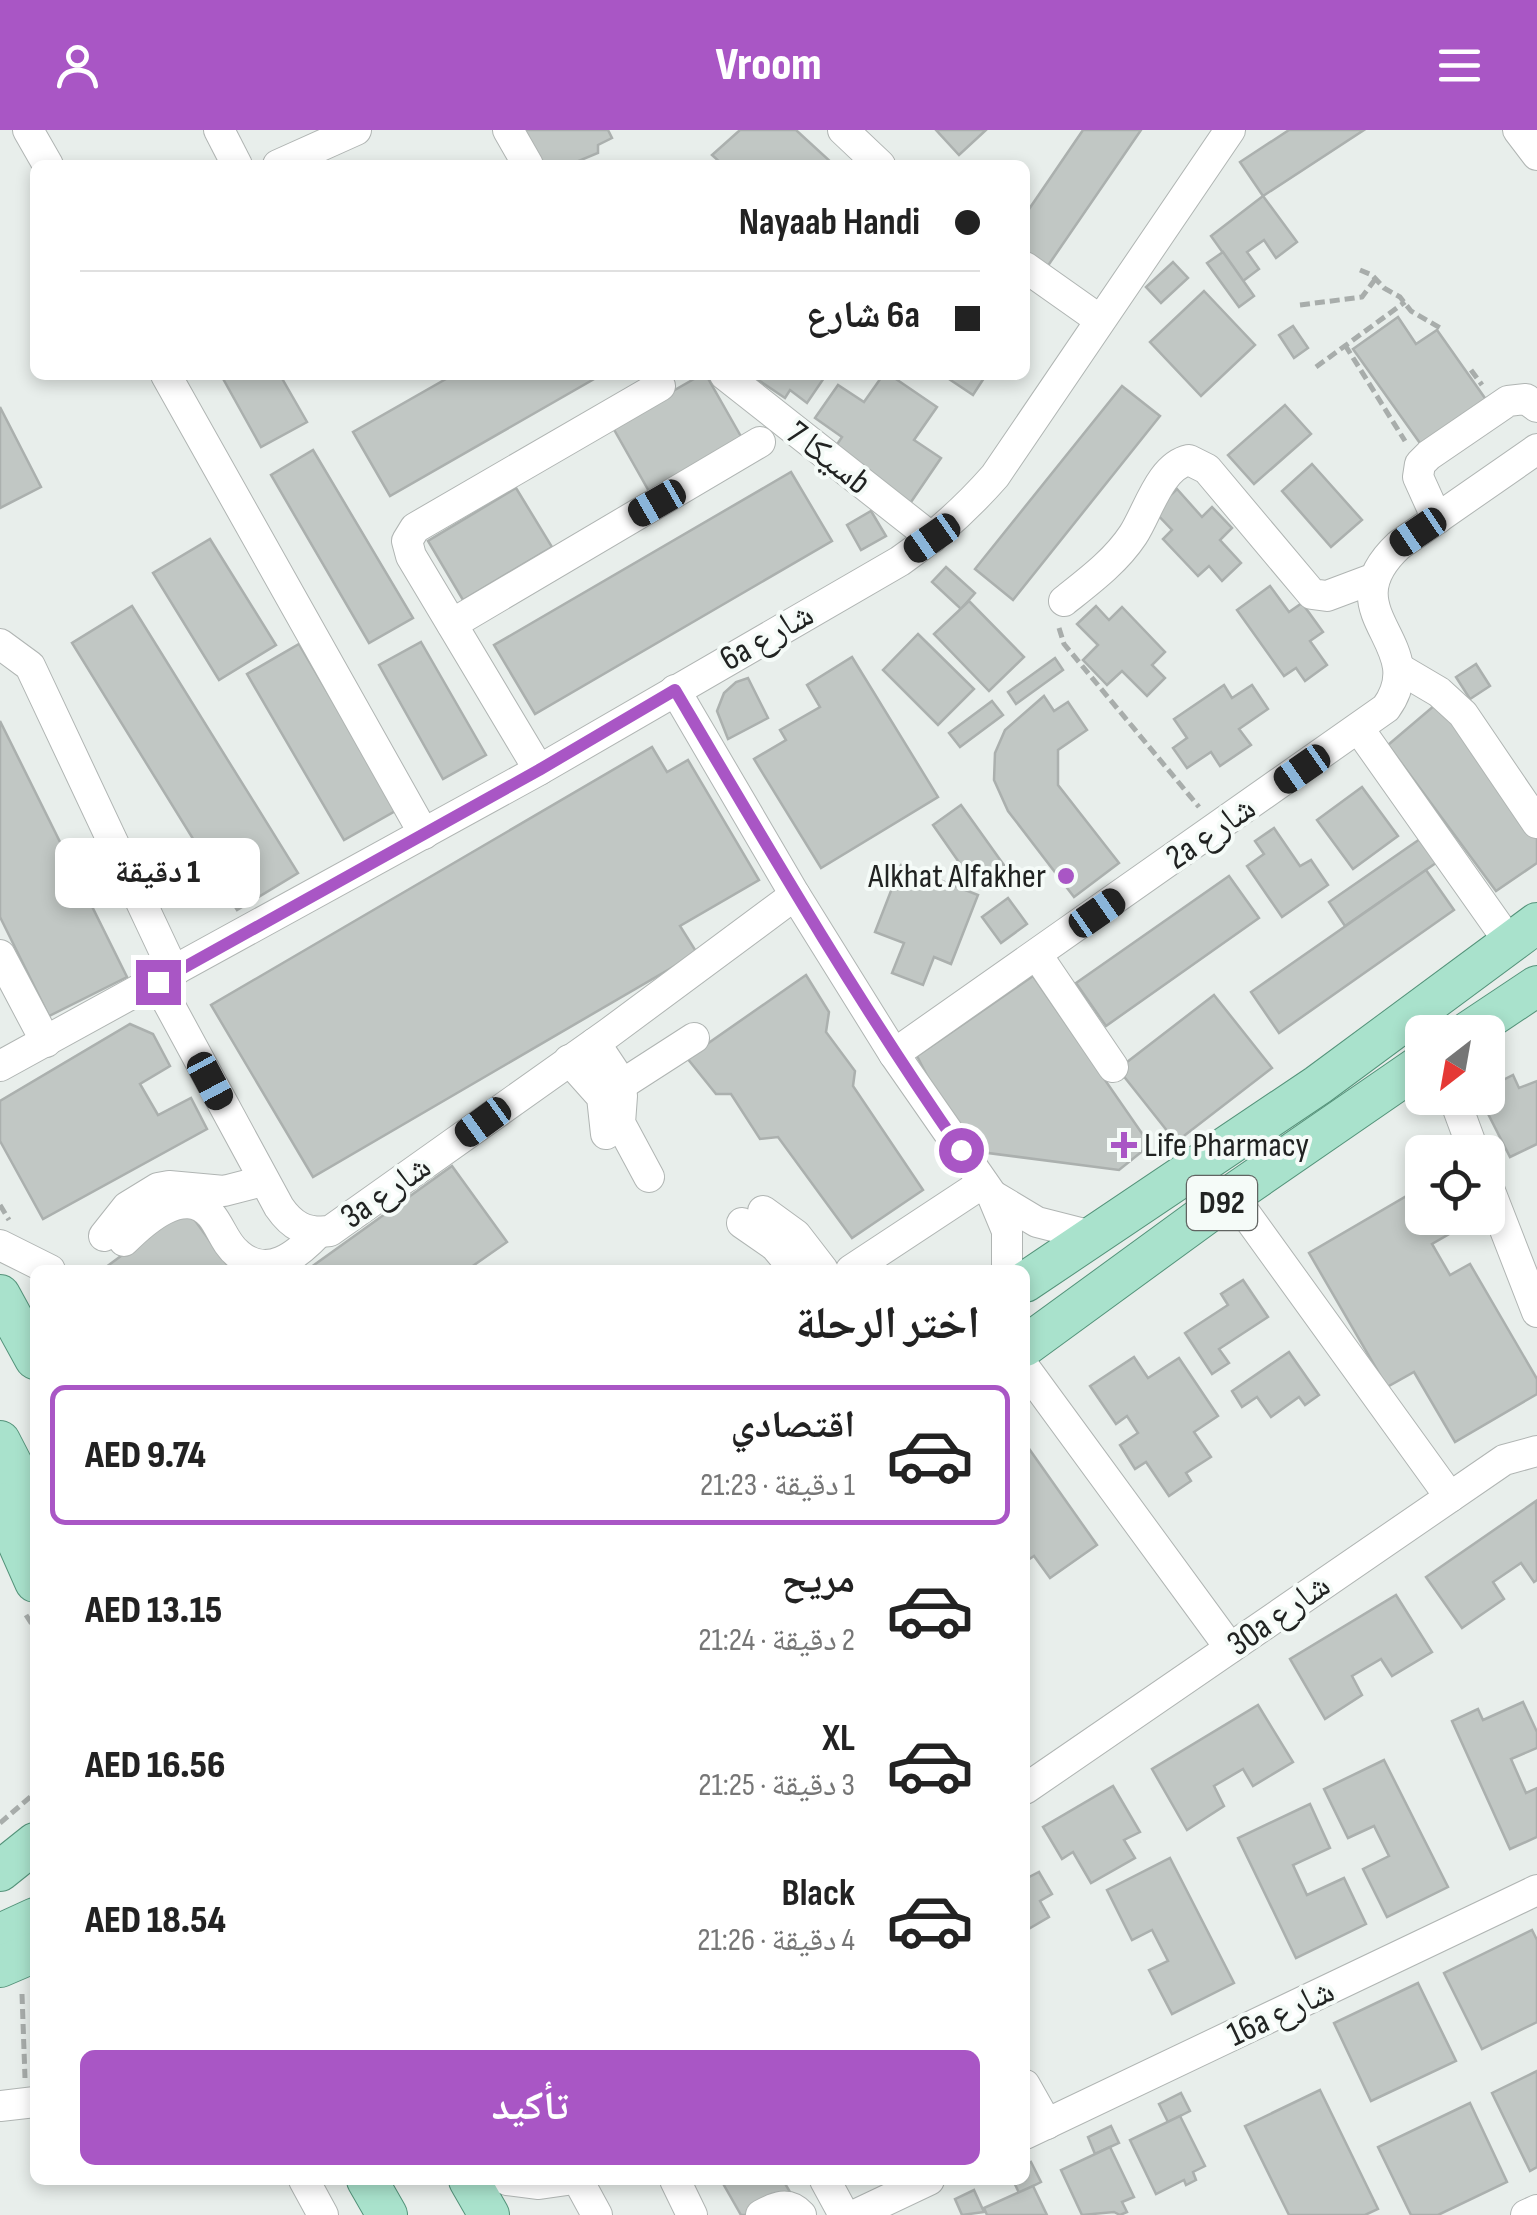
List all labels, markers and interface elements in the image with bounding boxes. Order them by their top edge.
icon: person [50,38,105,93]
text: Vroom [715,38,822,93]
icon: menu [1432,38,1487,93]
text: Nayaab Handi [739,200,920,245]
text: 6a شارع [806,293,920,338]
street label: سيكا 7b [777,412,879,504]
car [624,475,690,531]
car [1385,503,1451,561]
car [899,509,965,567]
street label: 6a شارع [713,593,821,681]
car [1269,740,1335,798]
street label: 2a شارع [1158,787,1264,879]
callout: 1 دقيقة [56,837,260,907]
text: 1 دقيقة [115,853,200,892]
place label: Alkhat Alfakher [867,855,1046,898]
marker: Alkhat Alfakher [1055,865,1077,887]
car [1064,884,1130,942]
route end [136,960,181,1005]
north arrow [1405,1015,1505,1115]
map controls [1405,1015,1505,1235]
car [183,1047,237,1115]
car [450,1092,516,1152]
place label: Life Pharmacy [1144,1124,1309,1167]
route start [939,1128,984,1173]
marker: Life Pharmacy [1113,1134,1135,1156]
button: locate [1405,1135,1505,1235]
street label: 3a شارع [333,1146,439,1238]
road number: D92 [1187,1176,1257,1230]
text: اختر الرحلة [795,1297,980,1352]
text: اقتصادي [731,1403,855,1448]
icon: car [885,1410,975,1500]
text: AED 9.74 [85,1433,206,1478]
text: 1 دقيقة · 21:23 [700,1466,855,1505]
text: مريح [781,1558,855,1603]
street label: 30a شارع [1219,1564,1339,1666]
icon: car [885,1565,975,1655]
text: AED 13.15 [85,1588,222,1633]
text: 2 دقيقة · 21:24 [698,1621,855,1660]
text: XL [822,1716,855,1761]
icon: car [885,1720,975,1810]
text: AED 16.56 [85,1743,225,1788]
text: 3 دقيقة · 21:25 [698,1766,855,1805]
text: Black [782,1871,855,1916]
icon: car [885,1875,975,1965]
text: AED 18.54 [85,1898,226,1943]
text: 4 دقيقة · 21:26 [697,1921,855,1960]
street label: 16a شارع [1221,1970,1341,2056]
button: تأكيد [80,2050,980,2165]

